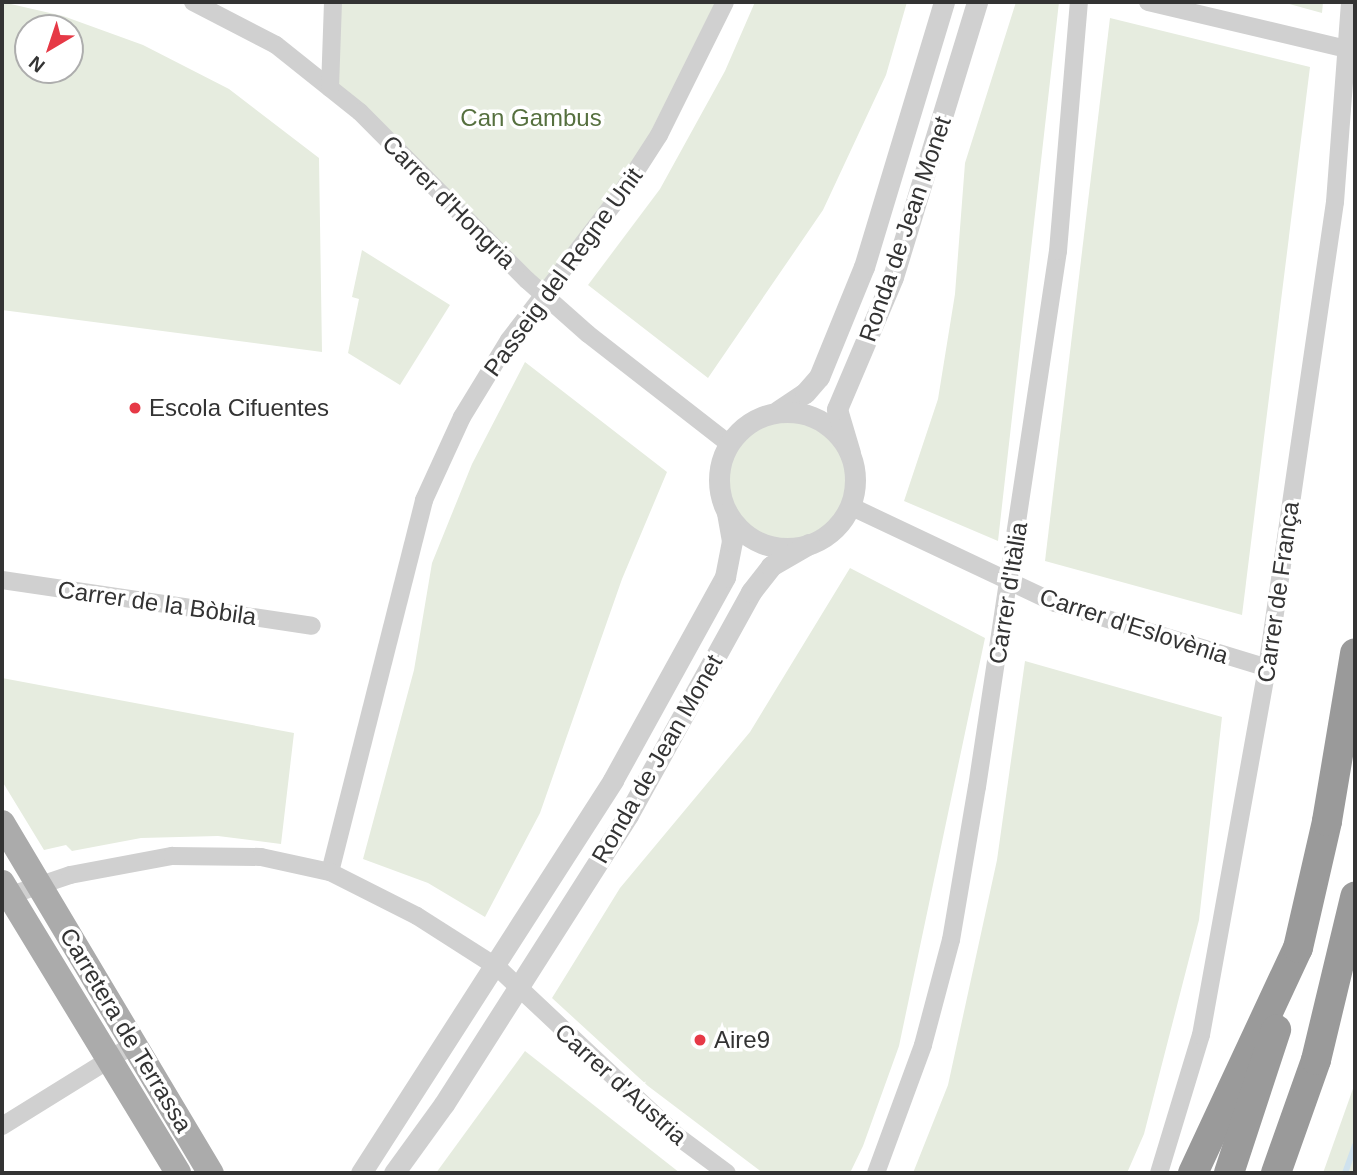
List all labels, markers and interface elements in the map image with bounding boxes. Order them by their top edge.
north arrow [14,14,84,84]
text: N [25,52,49,77]
park label: Can Gambus [460,104,602,132]
street label: Ronda de Jean Monet [853,113,957,345]
street label: Carrer d'Hongria [376,129,522,275]
street label: Passeig del Regne Unit [478,162,648,382]
place label: Escola Cifuentes [149,394,329,422]
marker: Escola Cifuentes [127,400,143,416]
street label: Carrer de França [1251,500,1305,684]
street label: Carrer d'Itàlia [983,520,1033,666]
street label: Carrer de la Bòbila [56,575,258,631]
street label: Carrer d'Eslovènia [1036,582,1232,670]
street label: Ronda de Jean Monet [585,650,729,868]
street label: Carretera de Terrassa [54,923,198,1137]
street label: Carrer d'Austria [549,1017,693,1151]
place label: Aire9 [714,1026,770,1054]
marker: Aire9 [692,1032,708,1048]

